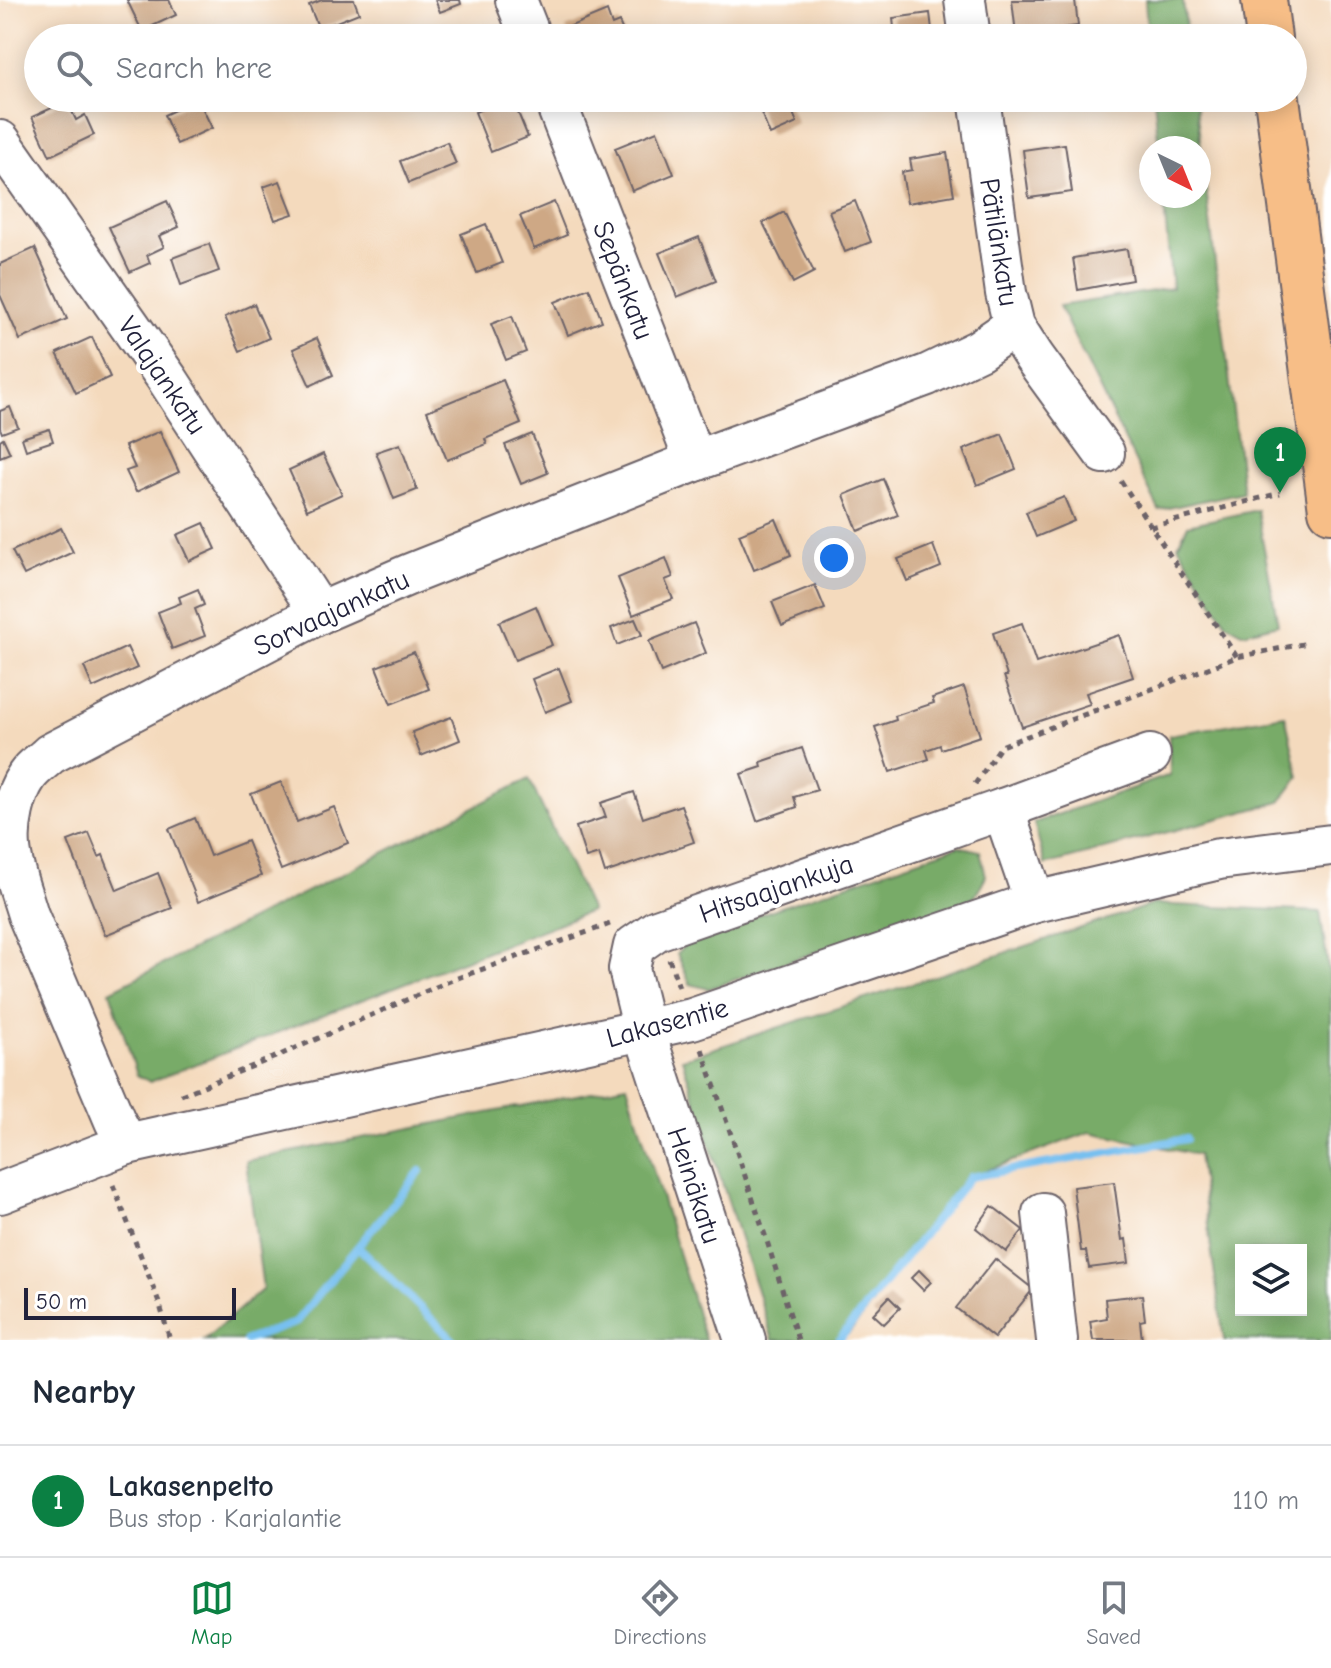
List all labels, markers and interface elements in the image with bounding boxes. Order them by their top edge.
search box [24,24,1307,112]
icon: search [52,46,96,90]
text: Search here [116,51,272,86]
north arrow [1139,136,1211,208]
street label: Pätilänkatu [973,176,1025,308]
street label: Sepänkatu [586,217,660,344]
street label: Valajankatu [111,311,213,440]
pin: 1 [1254,427,1306,493]
your location [814,538,854,578]
street label: Sorvaajankatu [249,563,414,663]
street label: Hitsaajankuja [695,848,857,930]
street label: Lakasentie [603,991,732,1055]
street label: Heinäkatu [660,1123,728,1247]
map controls [1235,1244,1307,1316]
button: layers [1235,1244,1307,1316]
scale bar [24,1284,236,1320]
text: 50 m [36,1289,87,1315]
text: Nearby [32,1372,135,1412]
text: Lakasenpelto [108,1469,274,1504]
text: 1 [53,1486,63,1516]
text: 110 m [1232,1486,1299,1516]
text: Bus stop · Karjalantie [108,1504,342,1534]
tab: Map [190,1576,234,1650]
tab: Directions [614,1576,707,1650]
tab: Saved [1086,1576,1141,1650]

